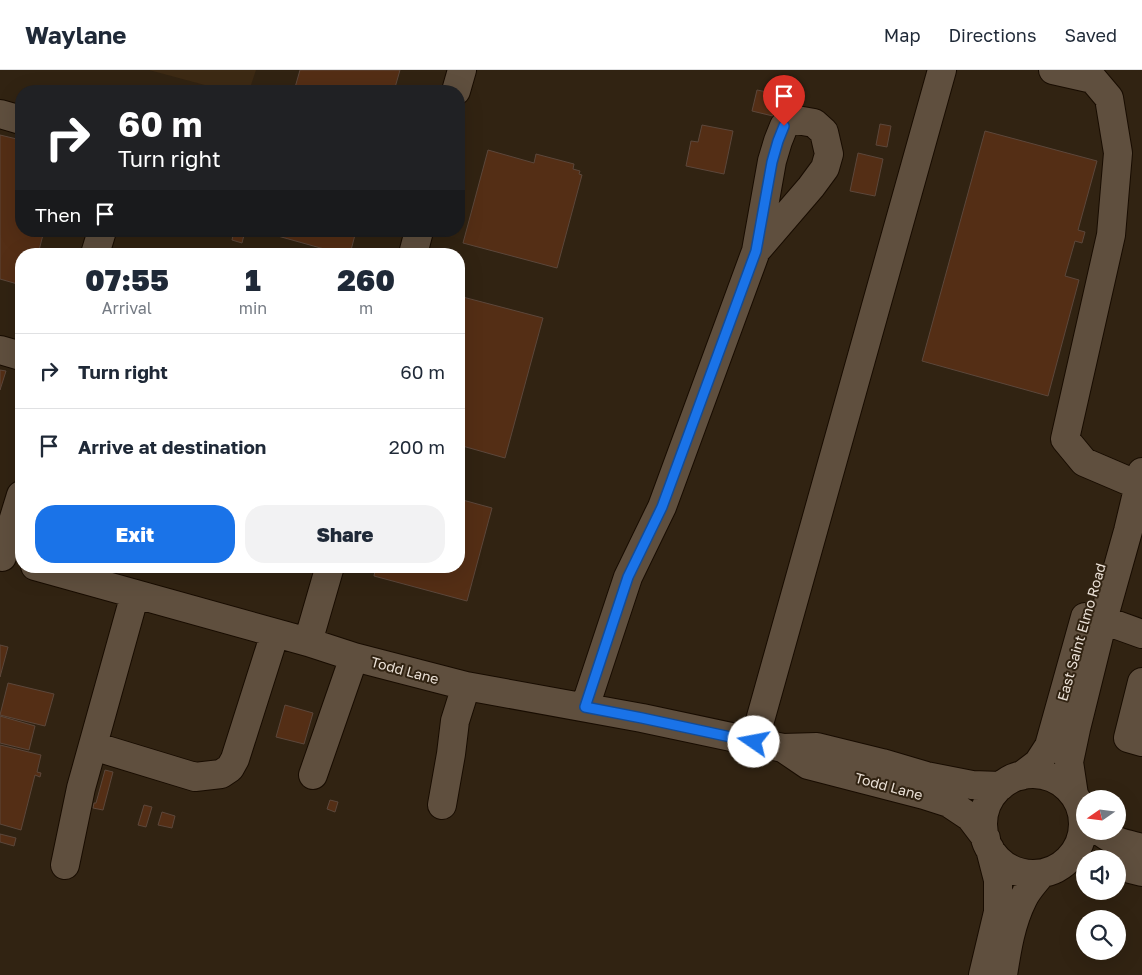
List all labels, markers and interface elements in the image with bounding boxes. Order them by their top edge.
text: Waylane [25,20,126,49]
text: Map [884,24,920,46]
text: Directions [948,24,1036,46]
text: Saved [1064,24,1117,46]
pin [763,75,805,126]
icon: arrive [770,82,798,110]
text: 60 m [118,103,202,145]
icon: right [35,105,100,170]
text: Turn right [118,145,221,172]
icon: arrive [91,200,119,228]
text: Then [35,203,81,226]
text: 07:55 [85,262,169,298]
text: 1 [245,262,261,298]
text: 260 [337,262,395,298]
text: Arrival [102,298,152,318]
text: min [239,298,267,318]
text: m [359,298,373,318]
icon: right [35,357,63,385]
text: Turn right [78,360,168,383]
text: 60 m [400,360,445,383]
icon: arrive [35,432,63,460]
text: Arrive at destination [78,435,266,458]
text: 200 m [389,435,445,458]
button: Exit [35,505,235,563]
button: Share [245,505,445,563]
street label: East Saint Elmo Road [1053,561,1109,703]
street label: Todd Lane [369,653,441,687]
position arrow [727,715,779,767]
street label: Todd Lane [853,769,925,803]
north arrow [1076,790,1126,840]
map controls [1076,790,1126,960]
button: sound [1076,850,1126,900]
button: search [1076,910,1126,960]

